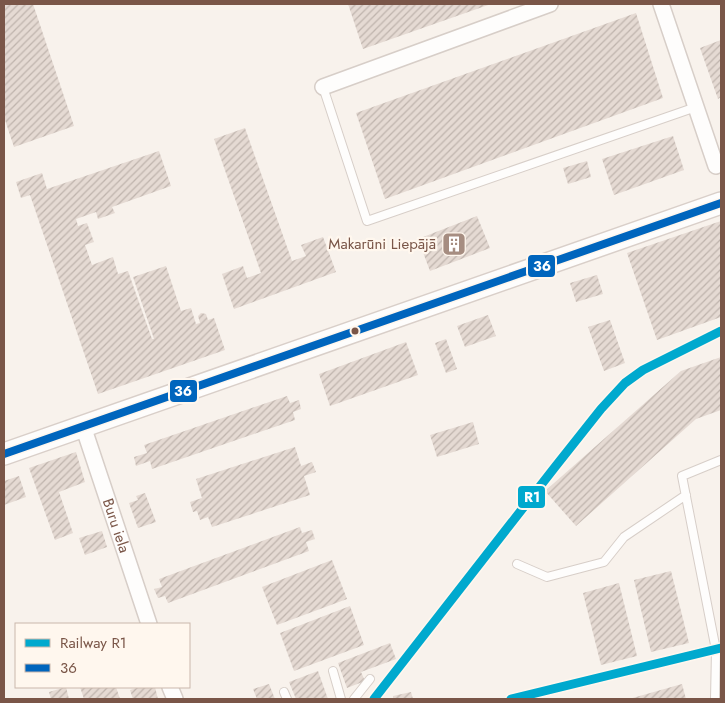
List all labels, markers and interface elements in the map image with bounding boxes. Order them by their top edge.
building icon: Makarūni Liepājā [441,231,467,257]
place label: Makarūni Liepājā [328,233,436,255]
line badge: 36 [527,254,556,278]
text: 36 [533,256,551,276]
unlabelled marker [350,326,360,336]
line badge: 36 [169,379,198,403]
text: 36 [174,381,192,401]
line badge: R1 [517,485,546,509]
text: R1 [524,487,540,507]
street label: Buru iela [97,496,136,556]
legend [15,623,190,688]
text: Railway R1 [60,632,127,654]
text: 36 [60,657,77,679]

